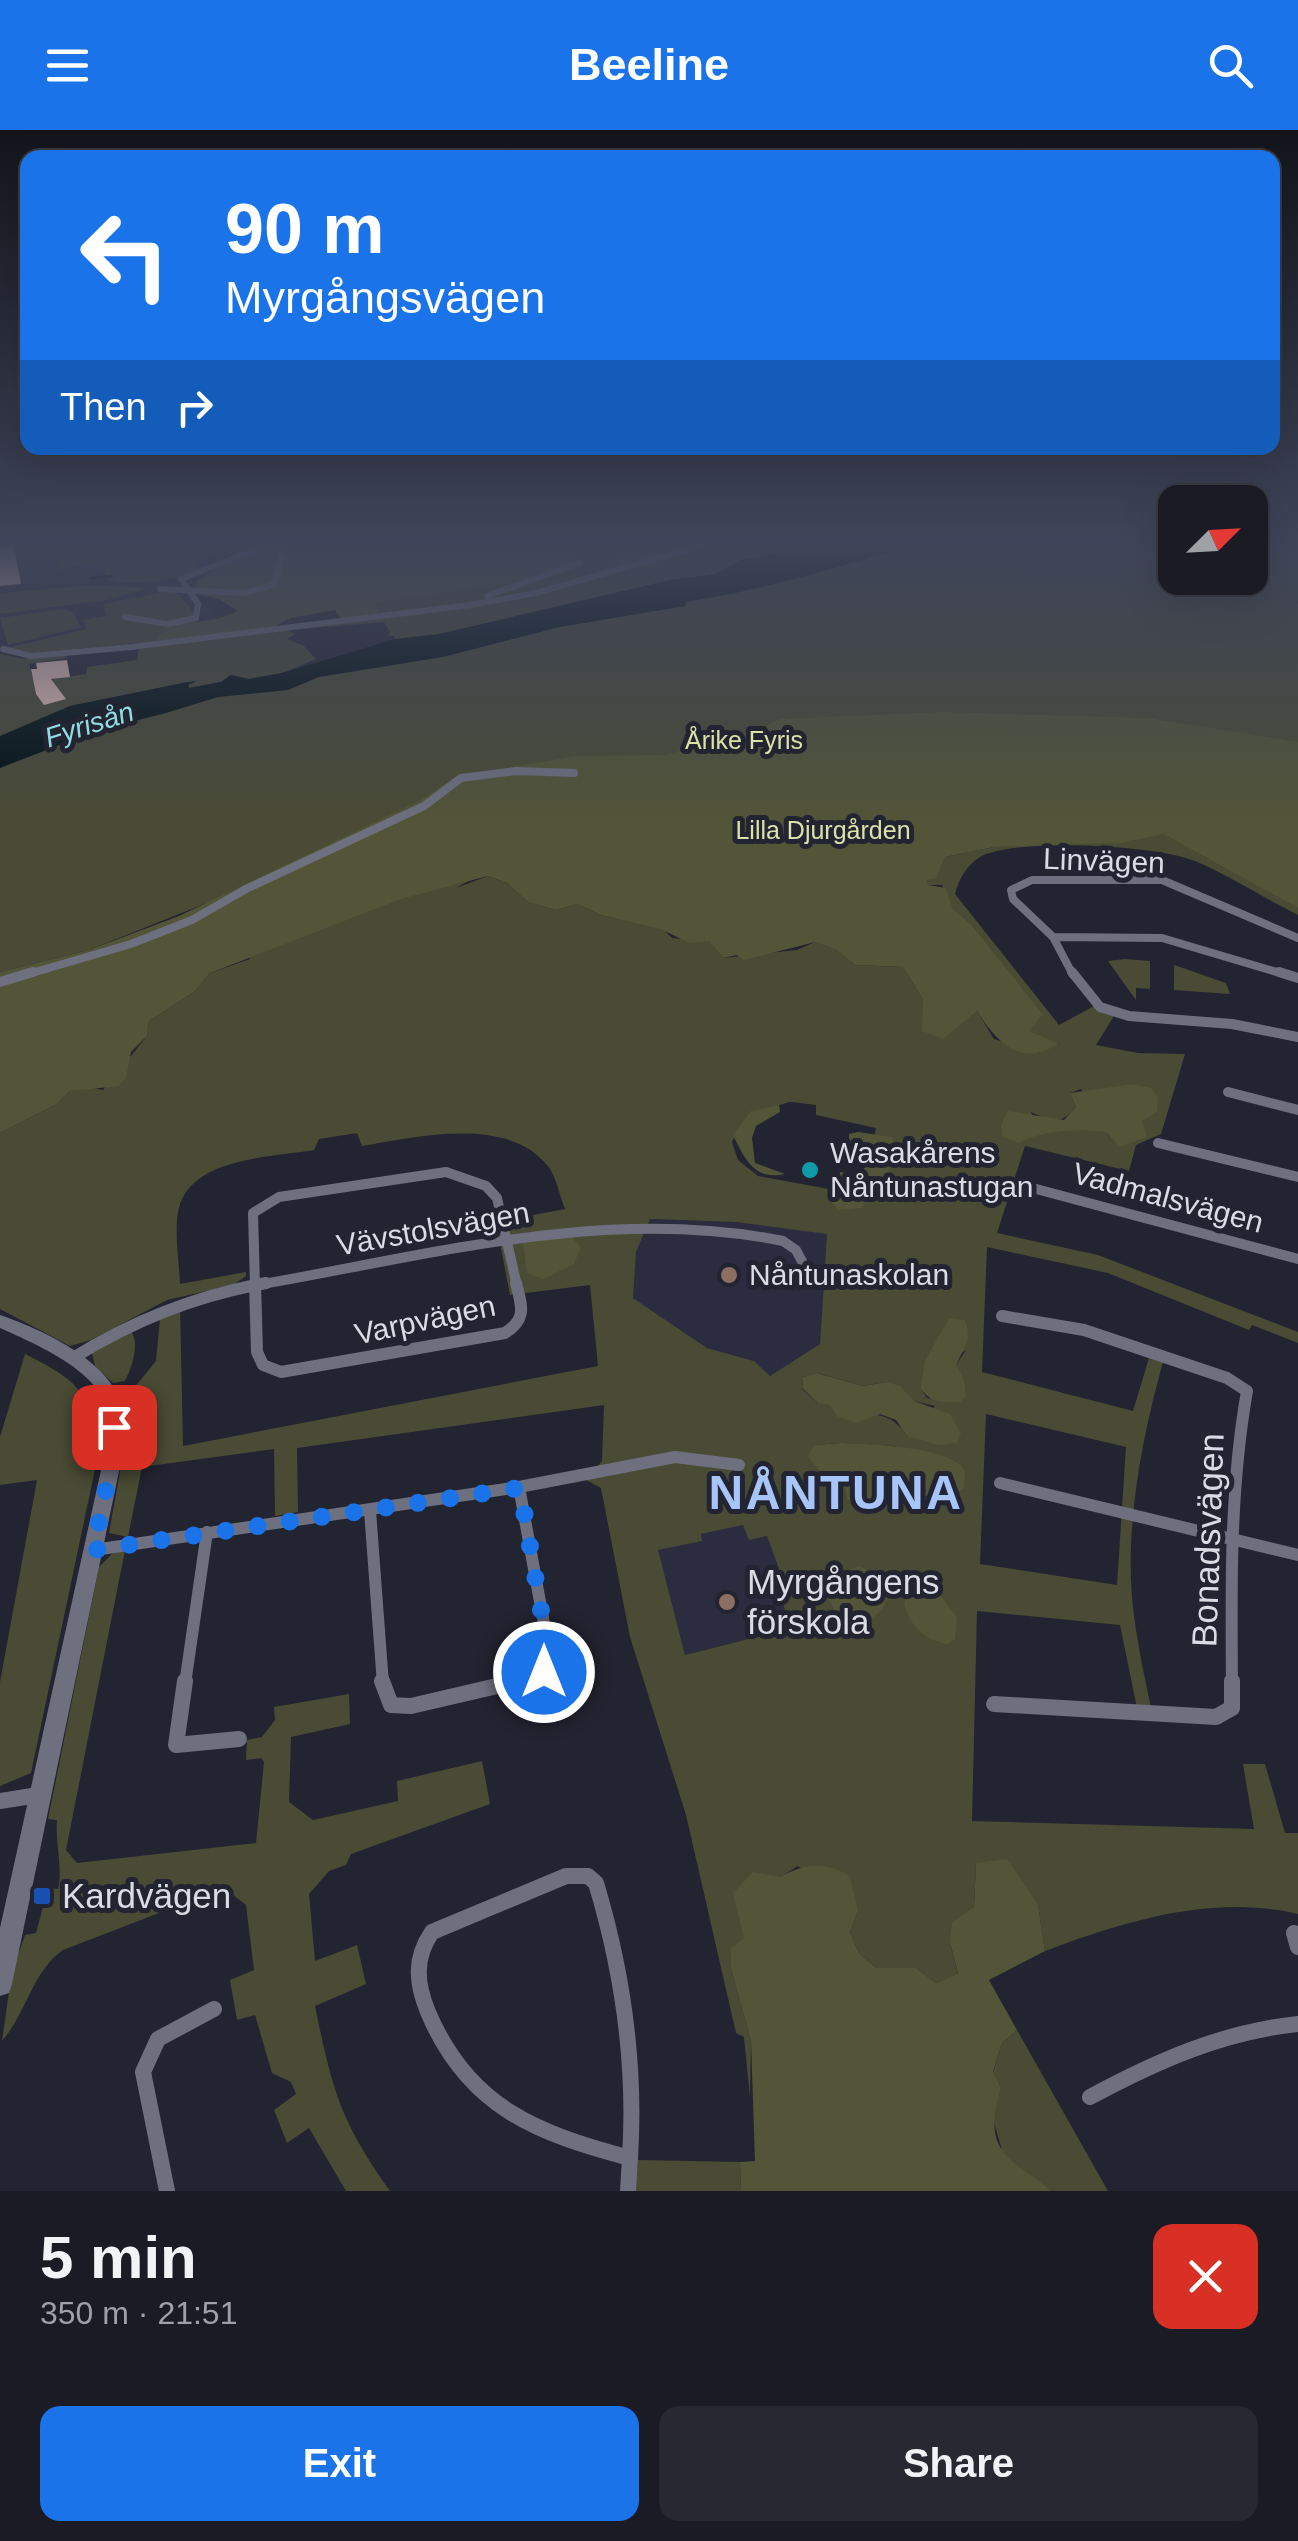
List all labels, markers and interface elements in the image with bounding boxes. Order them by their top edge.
icon: menu [40,38,95,93]
icon: search [1203,38,1258,93]
text: Beeline [569,39,729,90]
icon: left [60,190,190,320]
text: 90 m [225,190,385,268]
text: Myrgångsvägen [225,272,545,323]
icon: right [167,380,222,435]
text: Then [60,386,147,428]
north arrow [1158,485,1268,595]
map controls [1158,485,1268,595]
water label: Fyrisån [41,696,138,753]
park label: Årike Fyris [685,725,803,754]
park label: Lilla Djurgården [735,816,911,844]
street label: Linvägen [1043,842,1165,879]
place label: Wasakårens Nåntunastugan [830,1136,1034,1203]
street label: Vadmalsvägen [1069,1156,1267,1239]
marker: Wasakårens Nåntunastugan [799,1159,821,1181]
street label: Vävstolsvägen [334,1195,532,1262]
place label: Nåntunaskolan [749,1258,949,1291]
marker: Nåntunaskolan [718,1264,740,1286]
street label: Varpvägen [352,1289,498,1351]
pin [72,1385,157,1470]
icon: arrive [87,1400,142,1455]
street label: Bonadsvägen [1184,1432,1231,1648]
district label: NÅNTUNA [709,1466,963,1519]
place label: Myrgångens förskola [747,1562,940,1641]
marker: Myrgångens förskola [716,1591,738,1613]
position arrow [492,1620,596,1724]
place label: Kardvägen [62,1876,231,1915]
marker: Kardvägen [31,1885,53,1907]
text: 5 min [40,2224,197,2291]
button: close [1153,2224,1258,2329]
text: 350 m · 21:51 [40,2295,237,2331]
button: Exit [40,2406,639,2521]
button: Share [659,2406,1258,2521]

